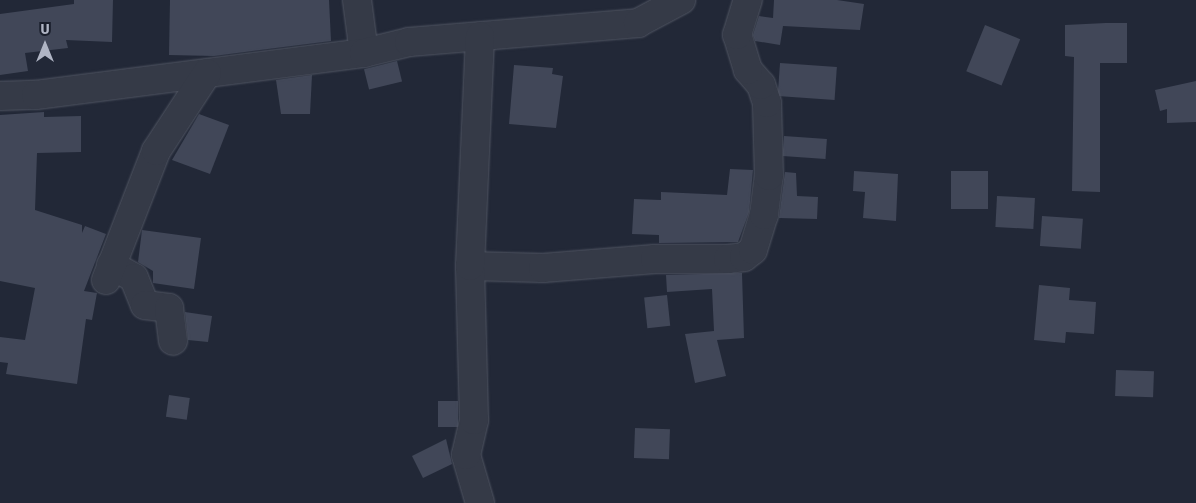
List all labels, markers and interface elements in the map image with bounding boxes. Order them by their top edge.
north arrow [20,20,70,70]
text: U [40,21,50,38]

